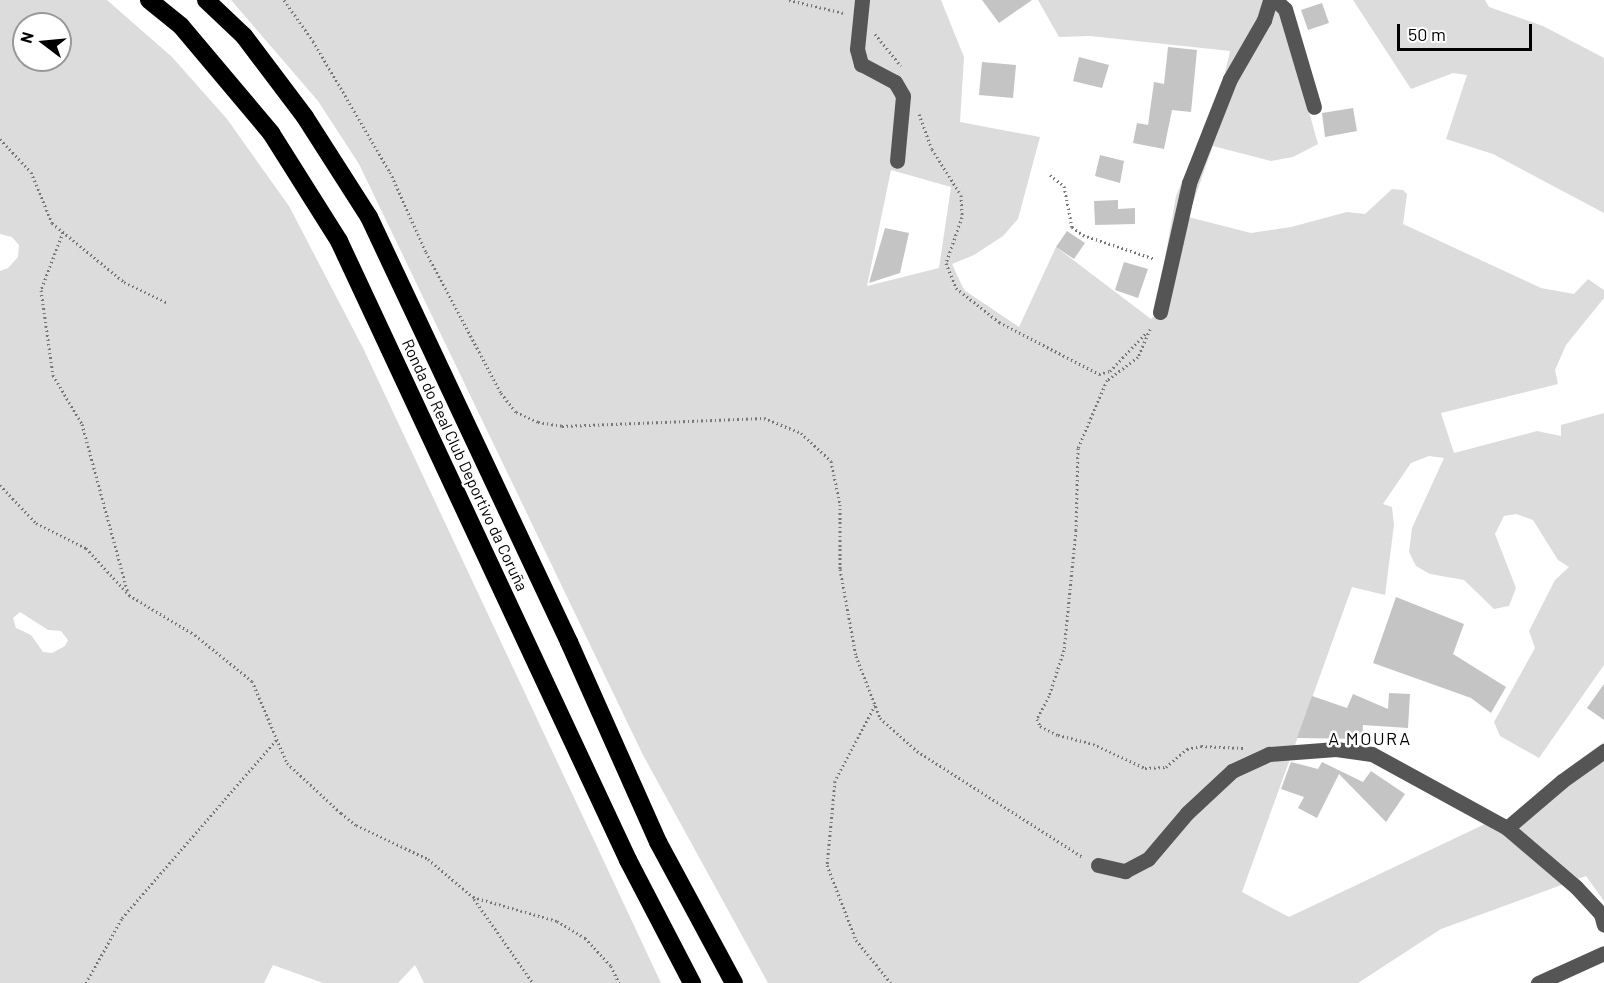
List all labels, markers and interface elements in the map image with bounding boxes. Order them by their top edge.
north arrow [12,12,72,72]
scale bar [1400,12,1535,50]
text: 50 m [1408,23,1446,45]
text: N [16,30,37,45]
street label: Ronda do Real Club Deportivo da Coruña [398,336,532,594]
district label: A MOURA [1328,727,1412,749]

